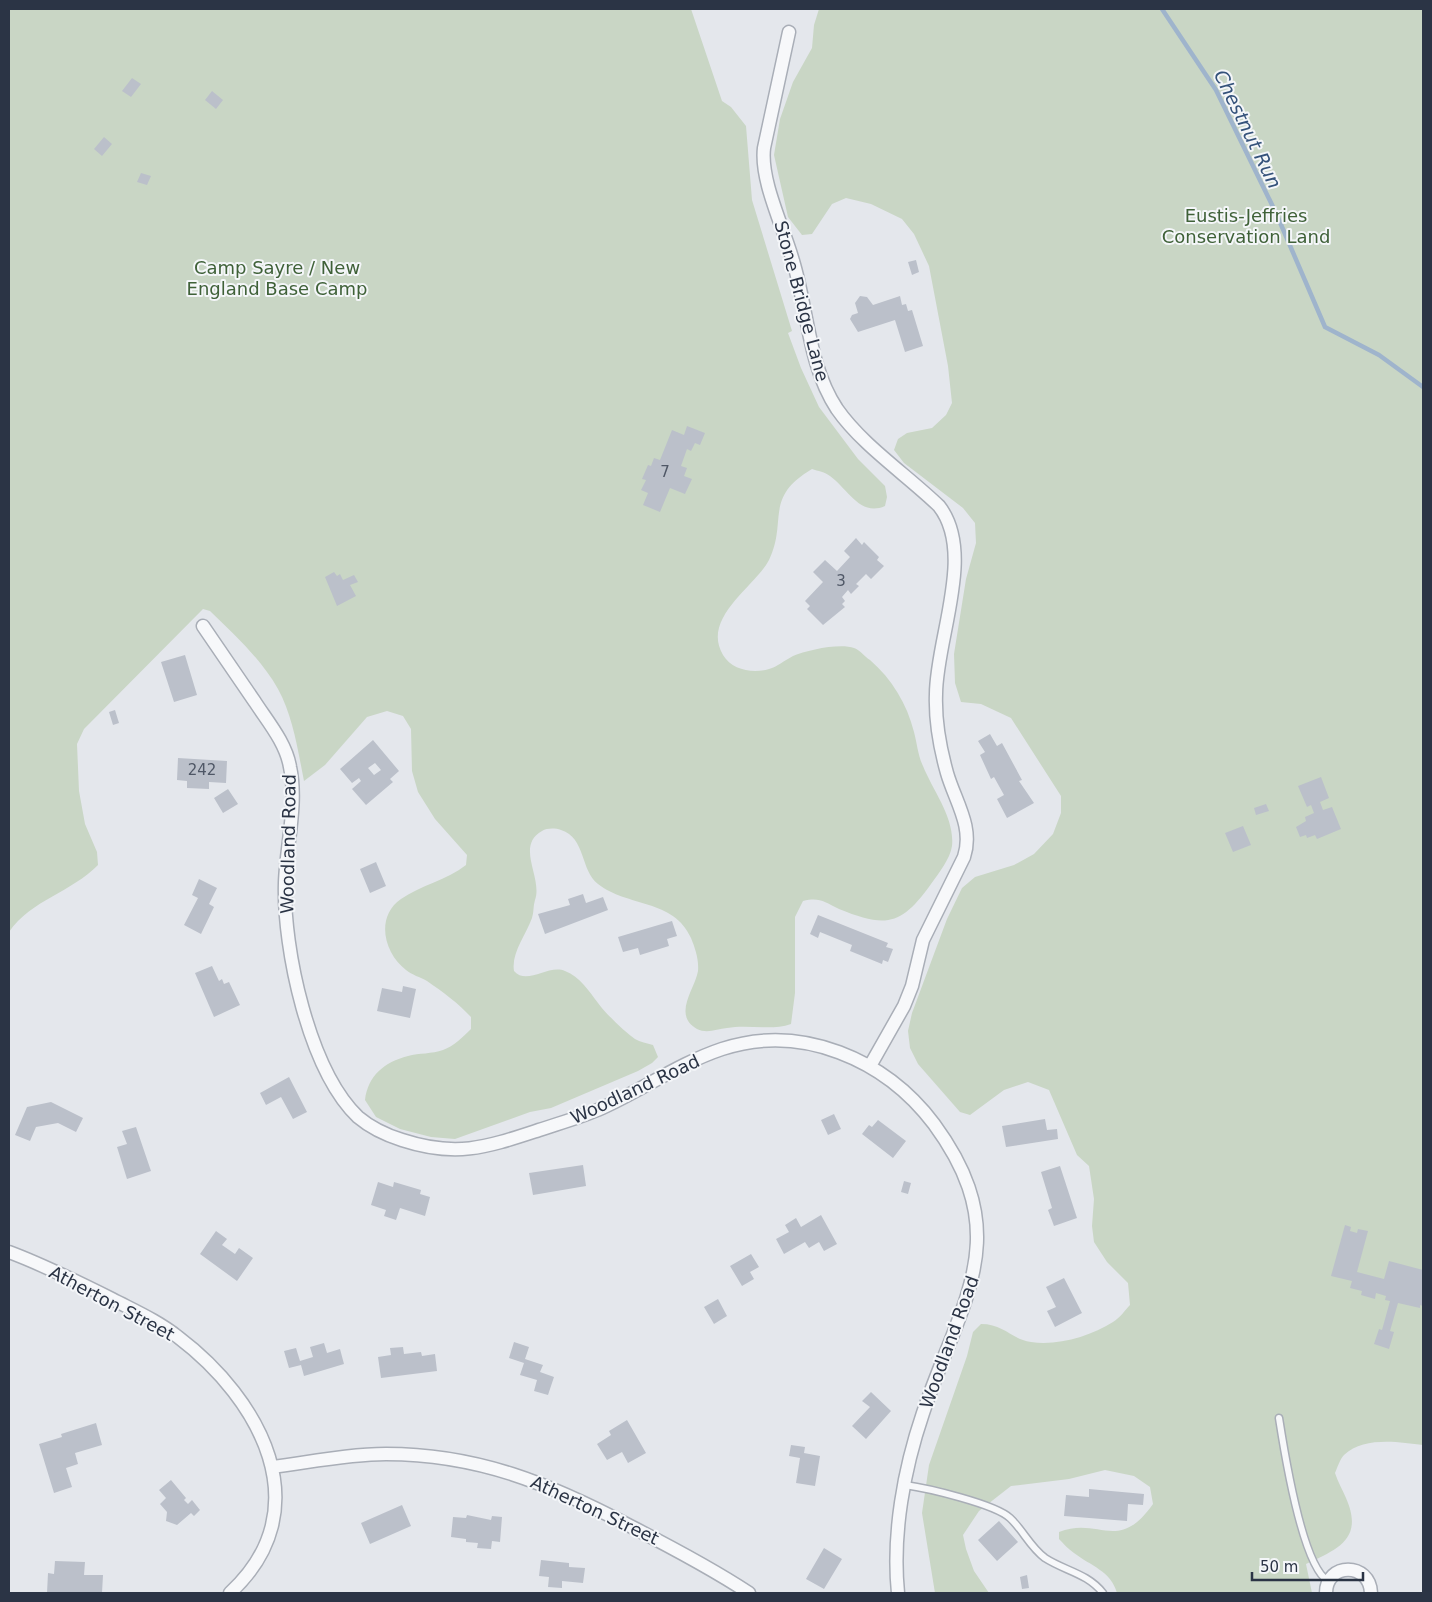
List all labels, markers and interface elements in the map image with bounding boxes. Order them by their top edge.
water label: Chestnut Run [1210,66,1286,192]
park label: Eustis-Jeffries Conservation Land [1162,205,1330,247]
street label: Stone Bridge Lane [770,218,834,384]
park label: Camp Sayre / New England Base Camp [187,257,367,299]
house number: 7 [660,463,670,481]
house number: 3 [836,572,846,590]
house number: 242 [188,761,216,779]
street label: Woodland Road [276,774,300,914]
street label: Woodland Road [567,1050,703,1128]
street label: Atherton Street [46,1261,178,1345]
street label: Woodland Road [915,1273,983,1411]
street label: Atherton Street [528,1471,662,1549]
scale bar [1252,1550,1363,1582]
text: 50 m [1260,1558,1298,1576]

